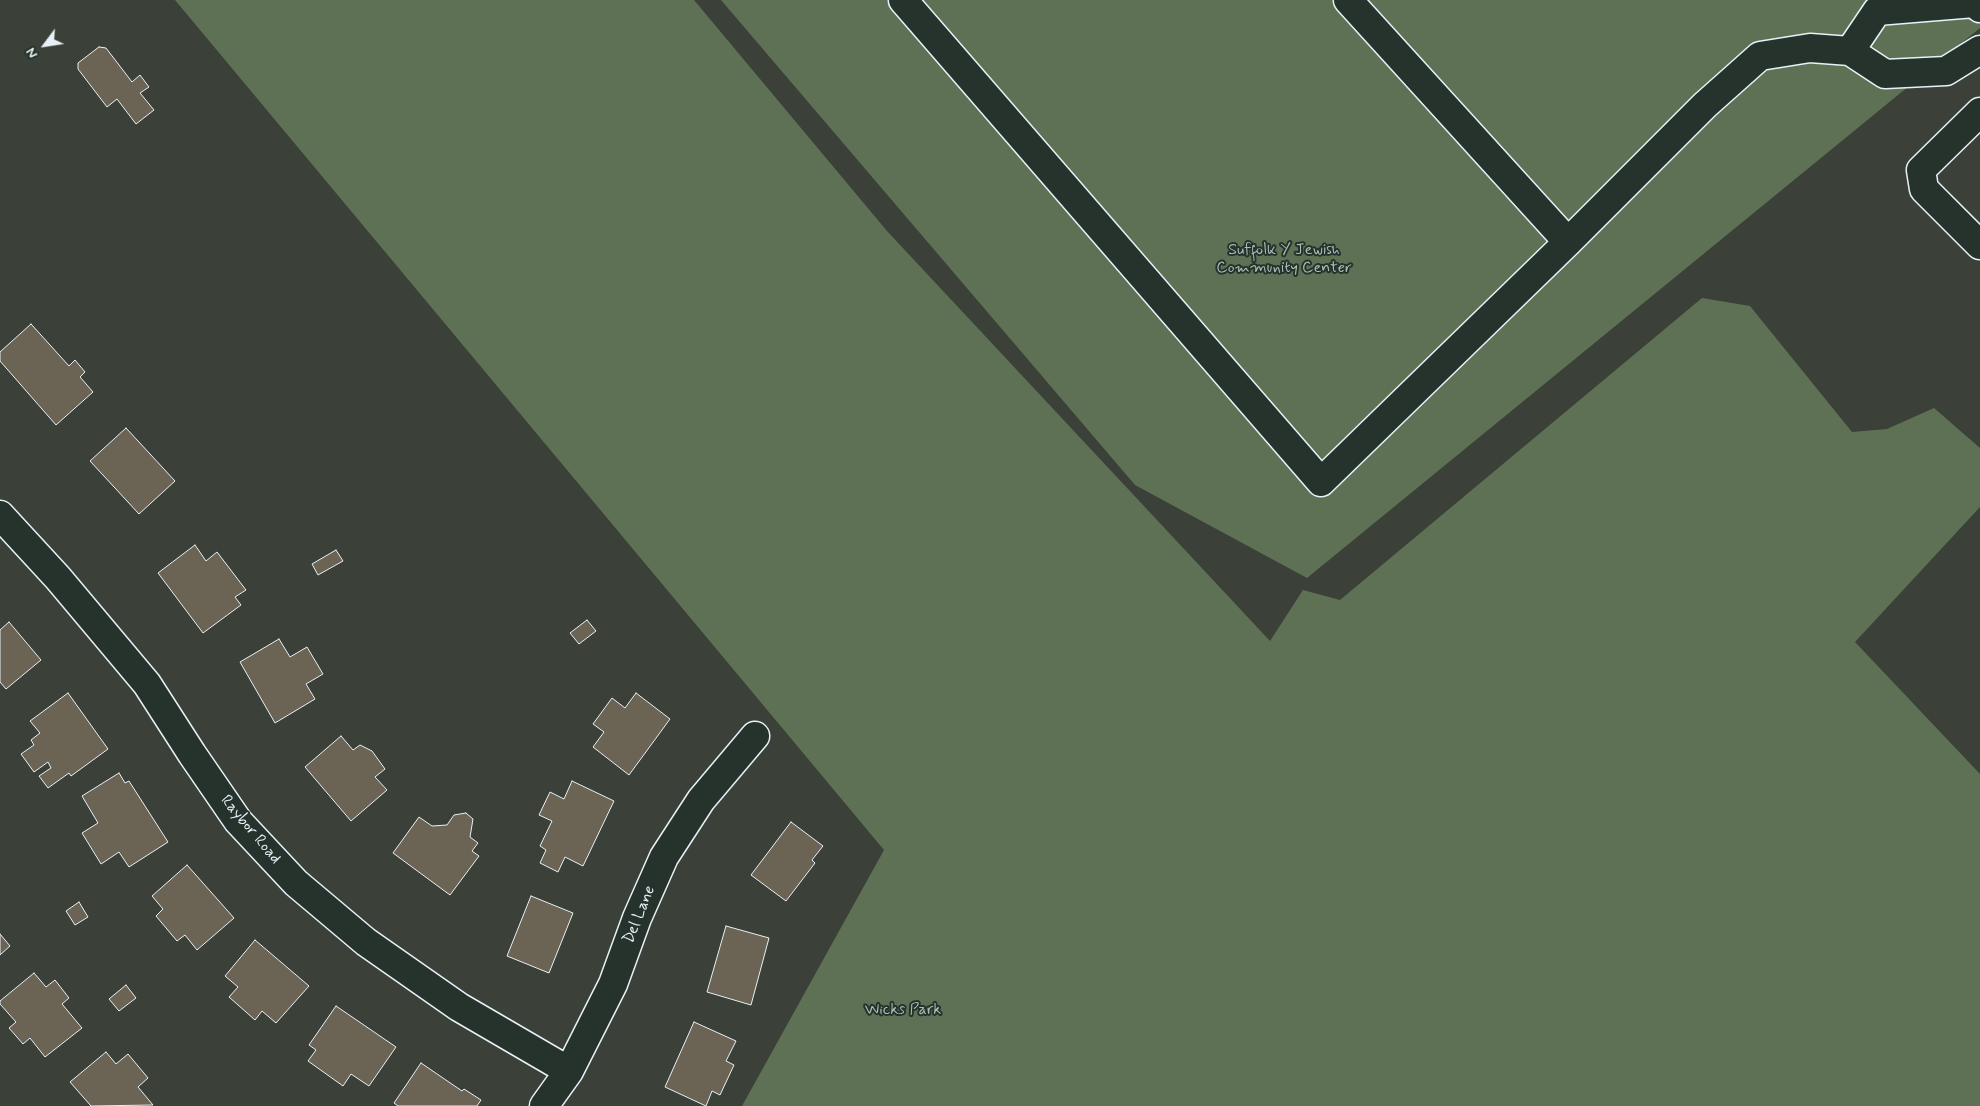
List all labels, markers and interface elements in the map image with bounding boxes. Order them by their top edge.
north arrow [20,20,70,70]
text: N [22,44,42,61]
park label: Suffolk Y Jewish Community Center [1216,241,1352,279]
street label: Raybor Road [216,792,284,868]
street label: Del Lane [620,883,660,947]
park label: Wicks Park [865,1001,941,1021]

